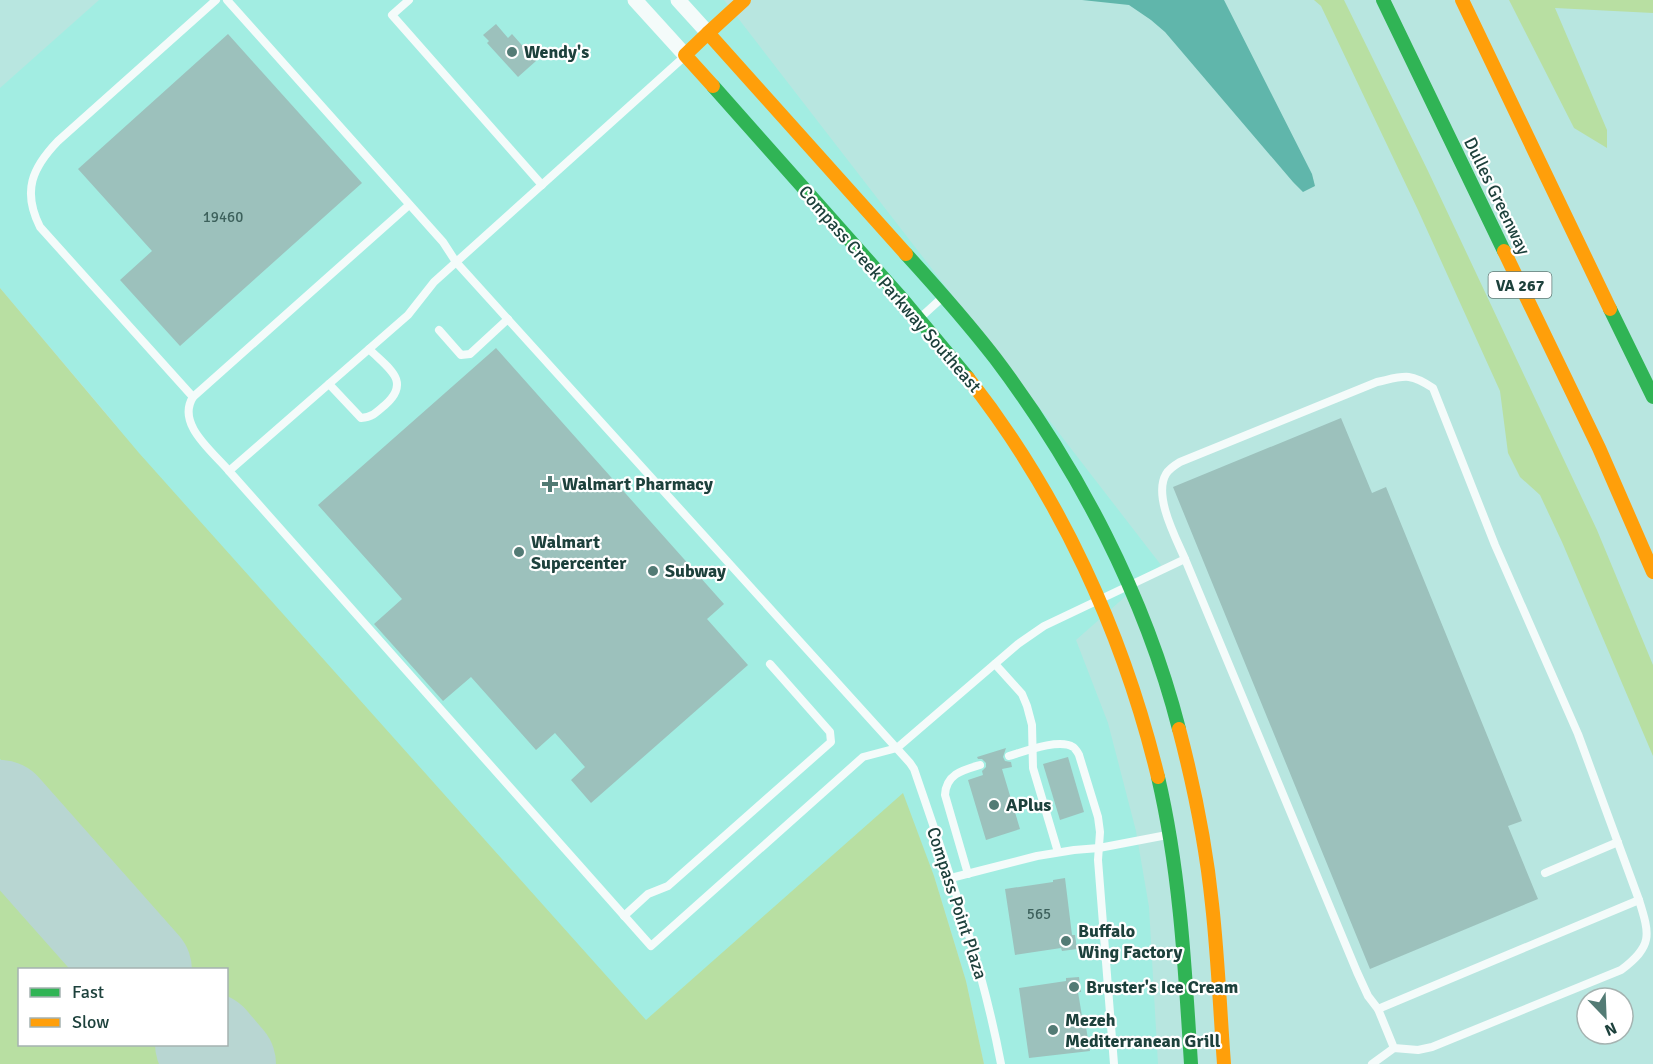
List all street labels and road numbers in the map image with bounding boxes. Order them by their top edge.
street label: Dulles Greenway [1459,134,1535,259]
street label: Compass Creek Parkway Southeast [794,181,986,397]
road number: VA 267 [1488,272,1552,298]
street label: Compass Point Plaza [922,824,992,982]

